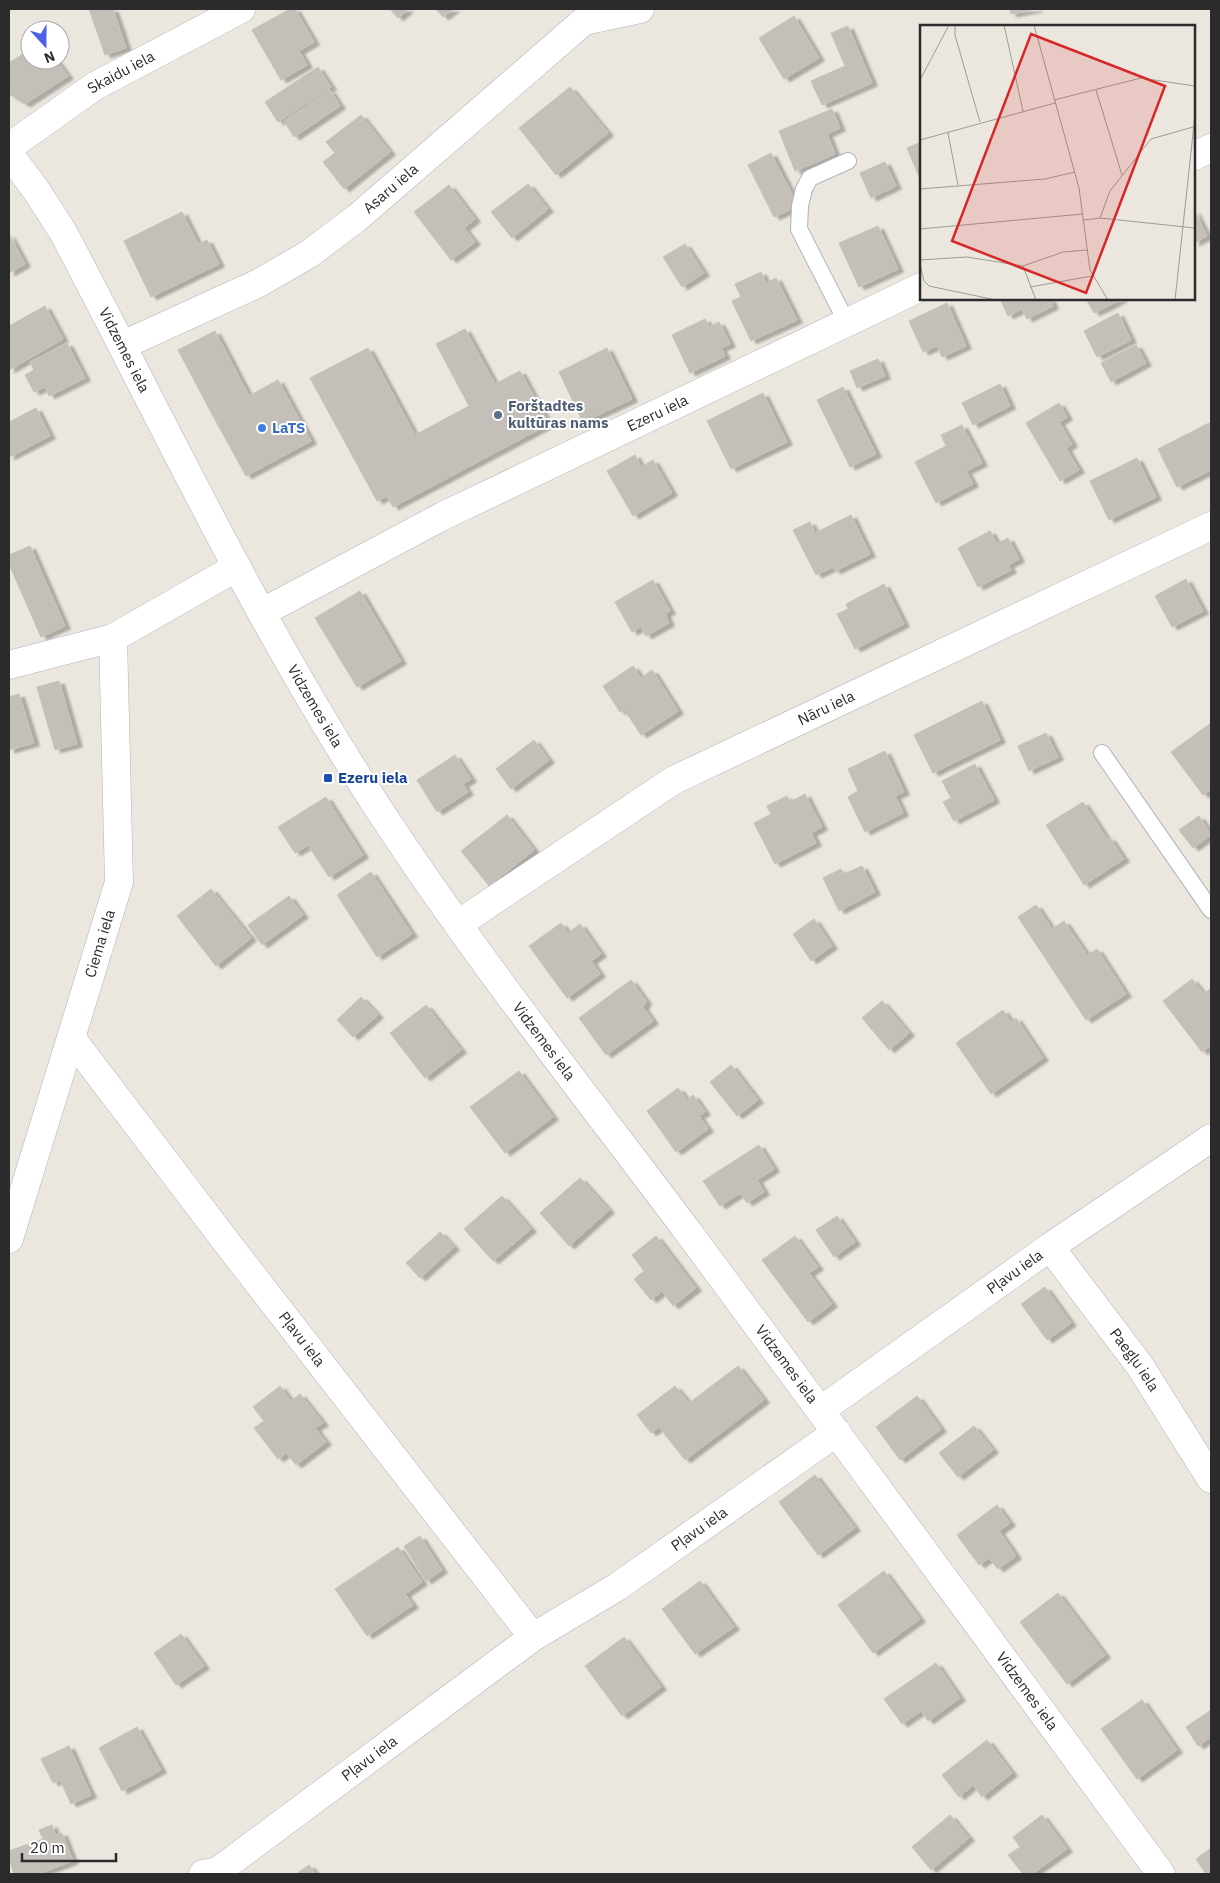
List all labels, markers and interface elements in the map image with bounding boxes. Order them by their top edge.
north arrow [20,20,70,70]
inset map [920,25,1195,300]
street label: Skaidu iela [83,46,158,97]
text: N [42,47,58,67]
street label: Asaru iela [359,159,422,217]
street label: Vidzemes iela [95,304,154,396]
street label: Ezeru iela [624,390,691,435]
place label: Forštadtes kultūras nams [508,396,609,432]
marker: Forštadtes kultūras nams [492,409,504,421]
place label: LaTS [272,418,305,437]
marker: LaTS [256,422,268,434]
street label: Vidzemes iela [284,661,347,751]
street label: Nāru iela [795,686,857,729]
place label: Ezeru iela [338,768,408,787]
marker: Ezeru iela [322,772,334,784]
street label: Ciema iela [80,907,119,980]
street label: Vidzemes iela [509,998,580,1084]
street label: Pļavu iela [983,1245,1046,1298]
street label: Pļavu iela [275,1307,329,1370]
street label: Vidzemes iela [752,1321,822,1407]
street label: Paegļu iela [1106,1324,1164,1395]
street label: Pļavu iela [667,1502,731,1555]
street label: Vidzemes iela [992,1648,1063,1734]
street label: Pļavu iela [338,1731,401,1785]
scale bar [22,1830,116,1862]
text: 20 m [30,1838,65,1857]

